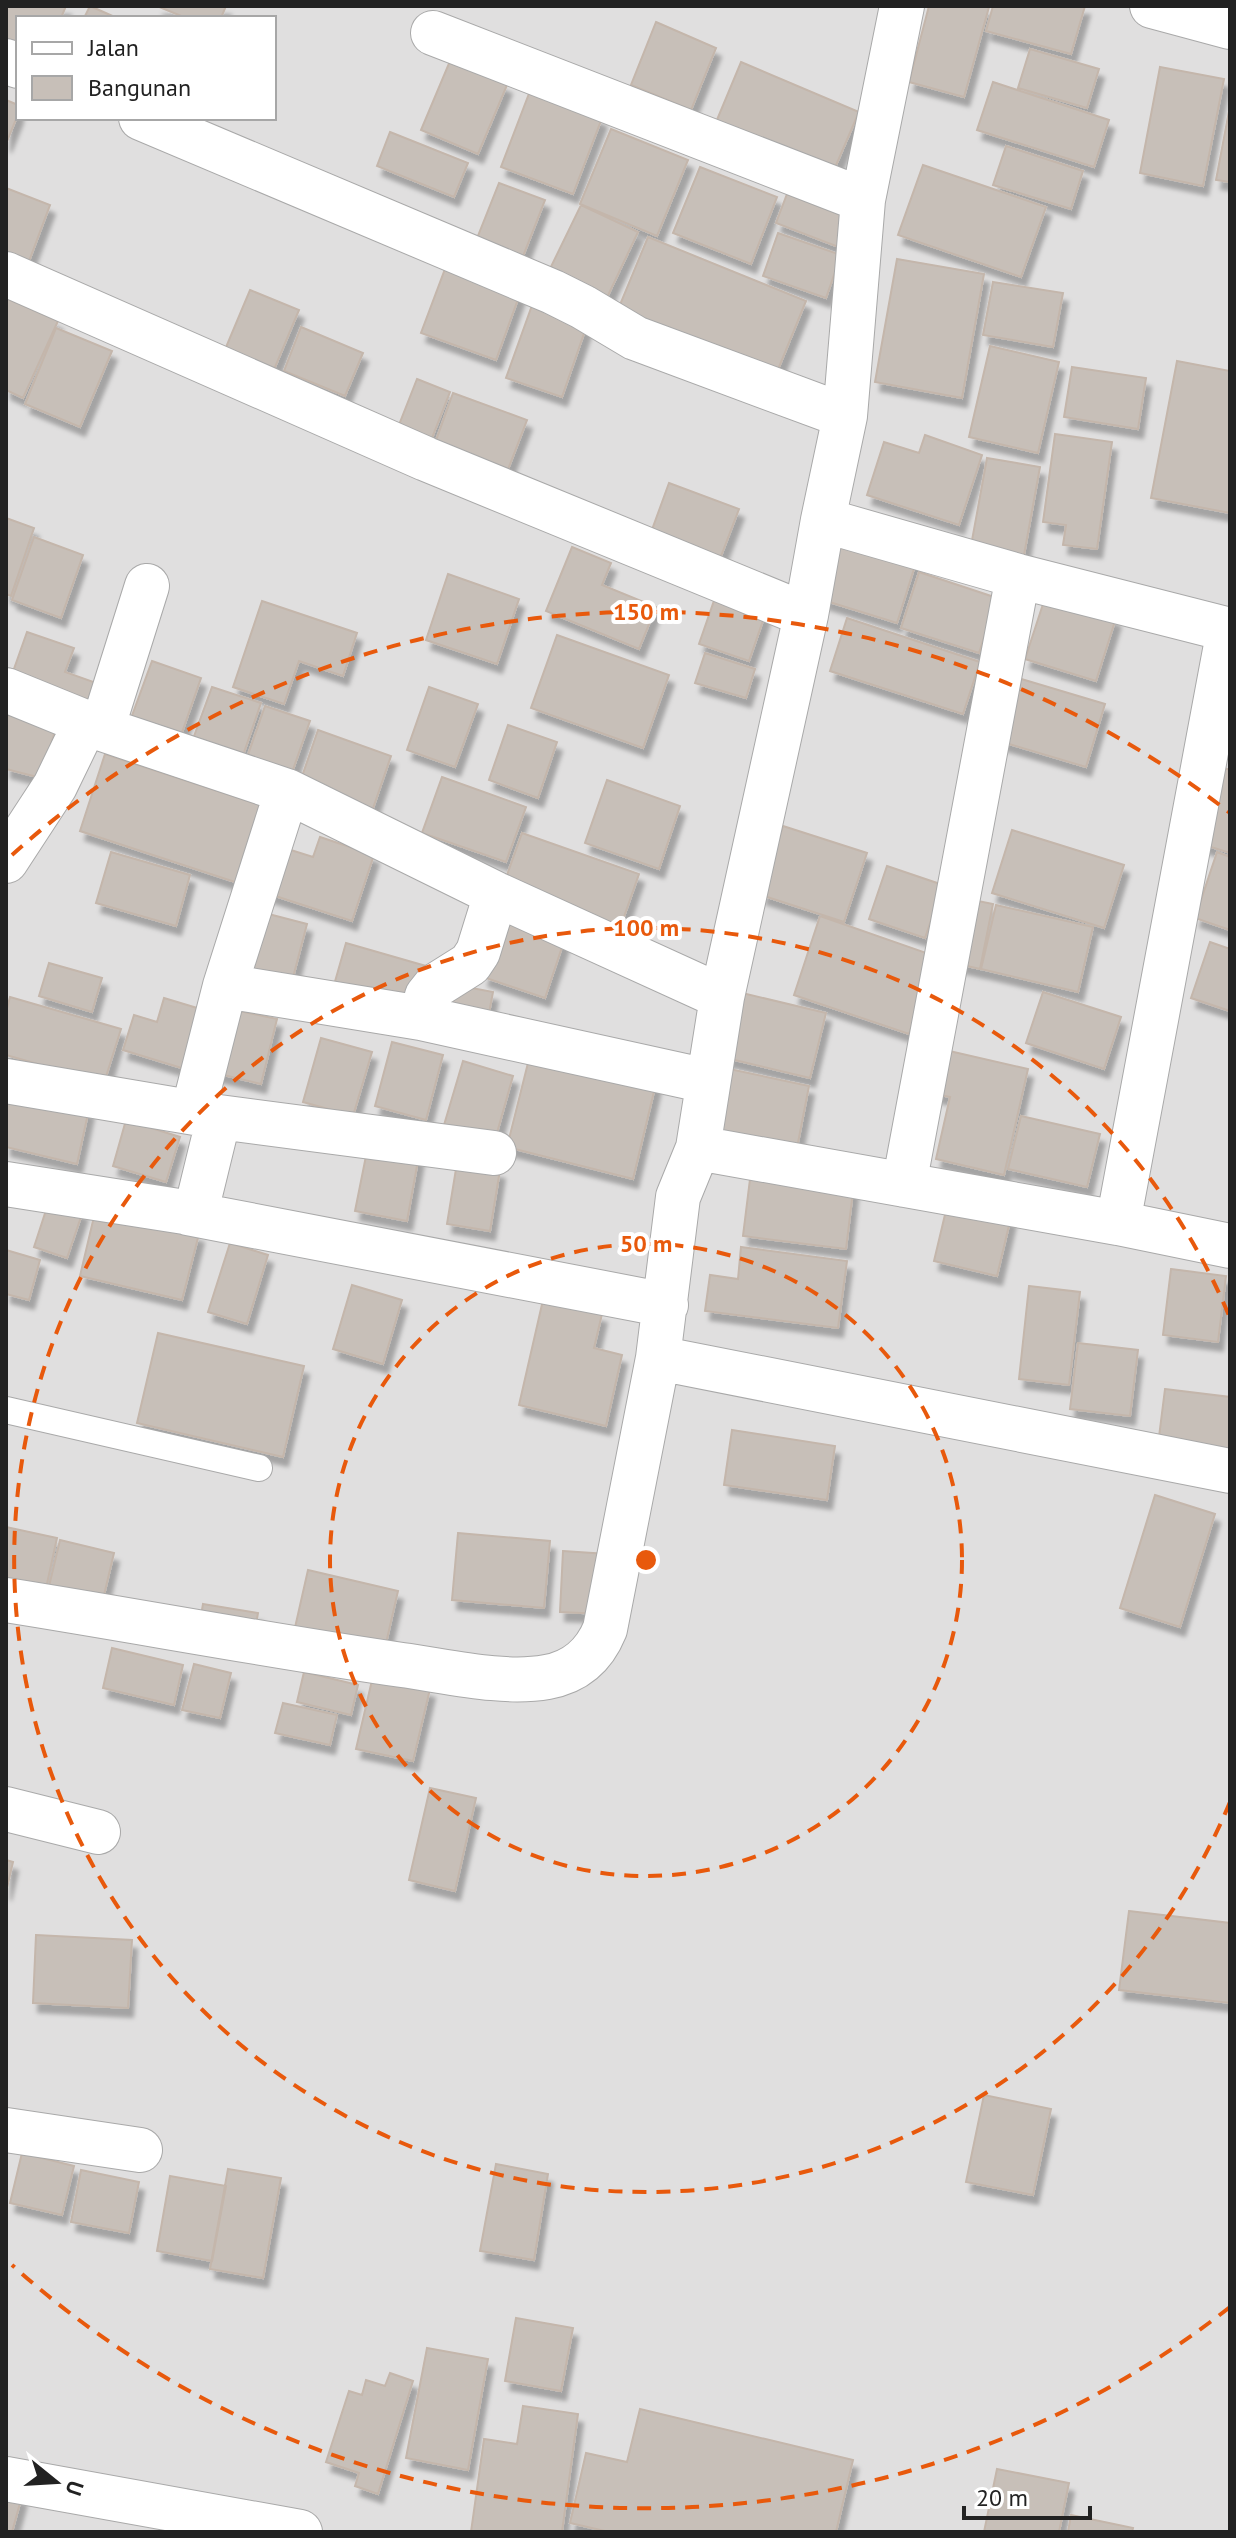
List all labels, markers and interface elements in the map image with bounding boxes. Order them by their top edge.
legend [16,16,276,120]
text: Jalan [87,32,139,63]
text: Bangunan [88,72,191,103]
text: 150 m [613,596,679,627]
text: 100 m [613,912,679,943]
text: 50 m [620,1228,672,1259]
centre of rings [632,1546,660,1574]
north arrow [16,2442,96,2522]
scale bar [964,2470,1090,2520]
text: U [60,2477,90,2499]
text: 20 m [976,2482,1028,2513]

